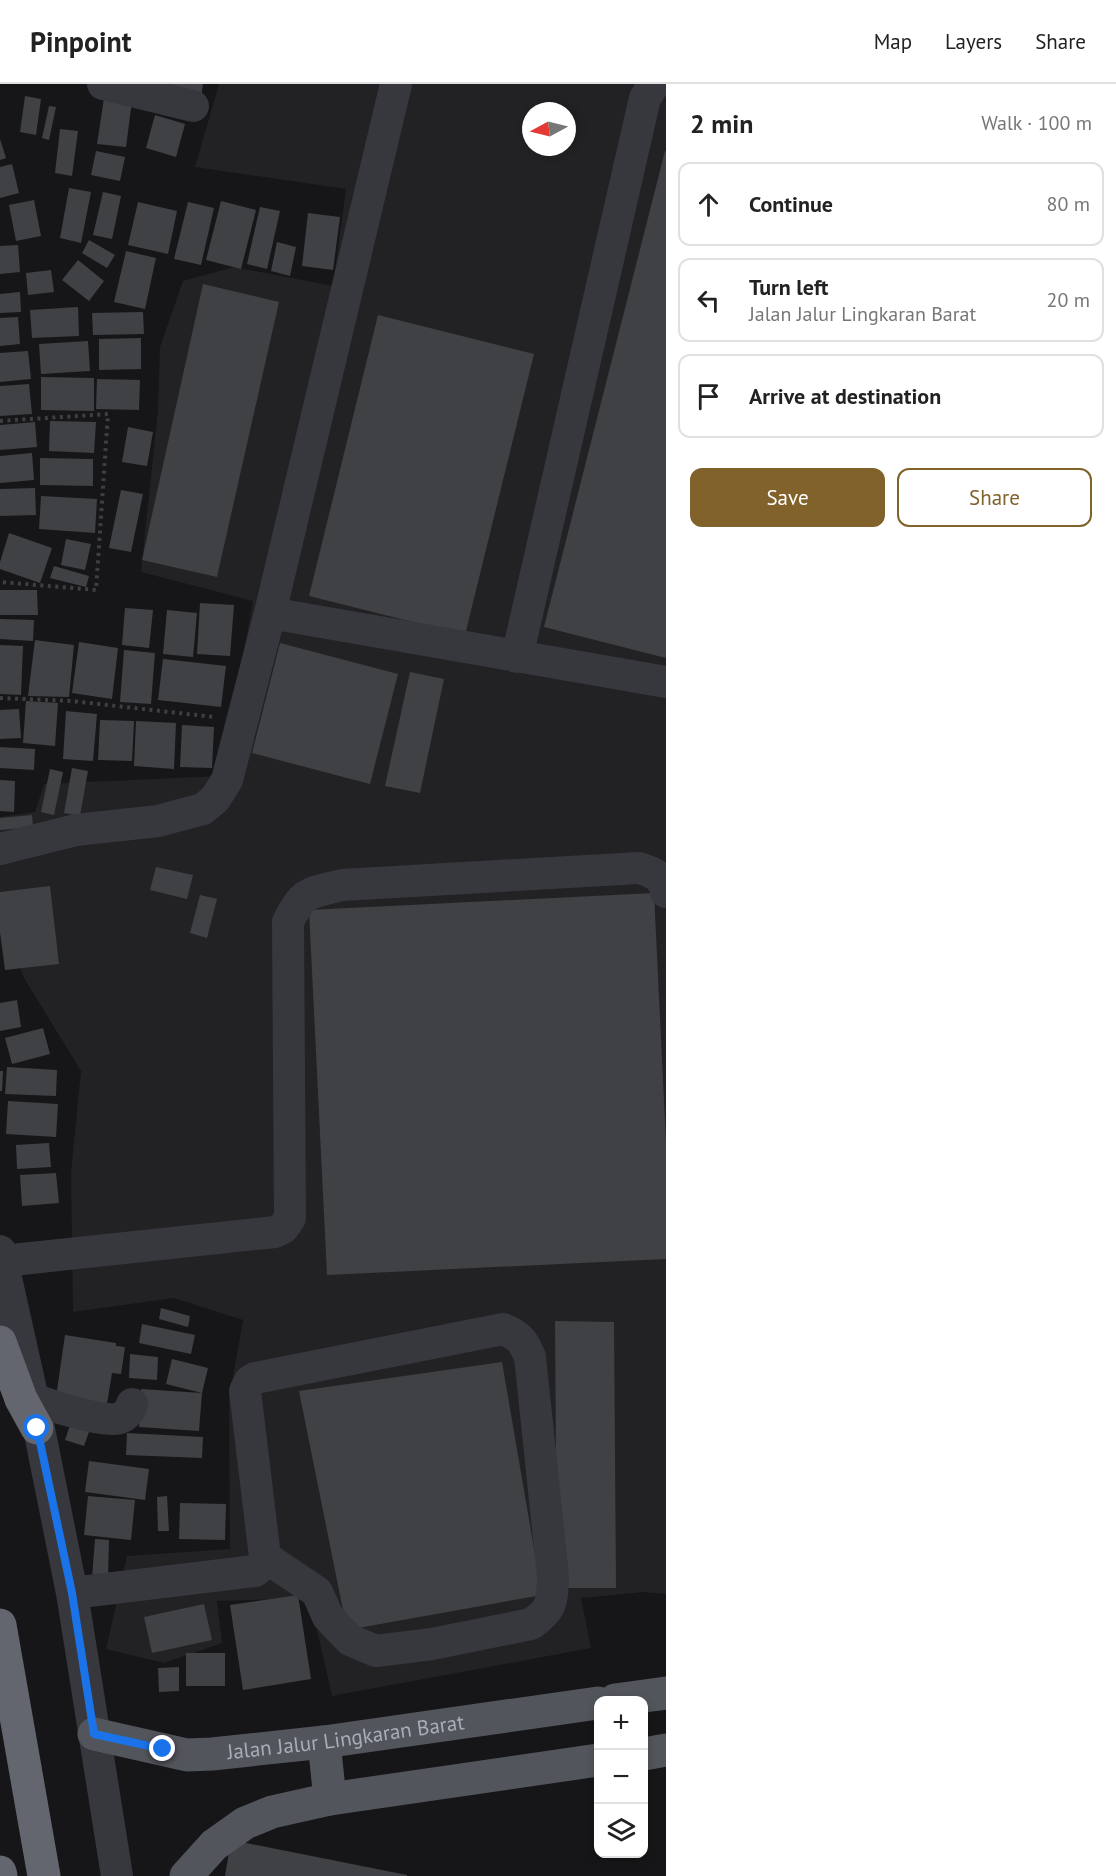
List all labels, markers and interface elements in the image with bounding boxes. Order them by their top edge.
text: Pinpoint [30,23,132,60]
text: Map [874,28,912,55]
text: Layers [945,28,1002,55]
text: Share [1035,28,1086,55]
north arrow [522,102,576,156]
text: 2 min [690,107,753,140]
text: Walk · 100 m [981,110,1092,136]
icon: ahead [692,188,725,221]
text: Continue [749,190,833,218]
text: 80 m [1047,191,1090,217]
text: Turn left [749,273,829,301]
icon: left [692,284,725,317]
text: 20 m [1047,287,1090,313]
text: Jalan Jalur Lingkaran Barat [749,301,976,327]
icon: arrive [692,380,725,413]
text: Arrive at destination [749,382,941,410]
button: Save [690,468,885,527]
button: Share [897,468,1092,527]
route start [23,1414,49,1440]
map controls [594,1696,648,1858]
button: + [594,1696,648,1750]
street label: Jalan Jalur Lingkaran Barat [225,1708,466,1765]
route end [149,1735,175,1761]
button: − [594,1750,648,1804]
button: layers [594,1804,648,1858]

